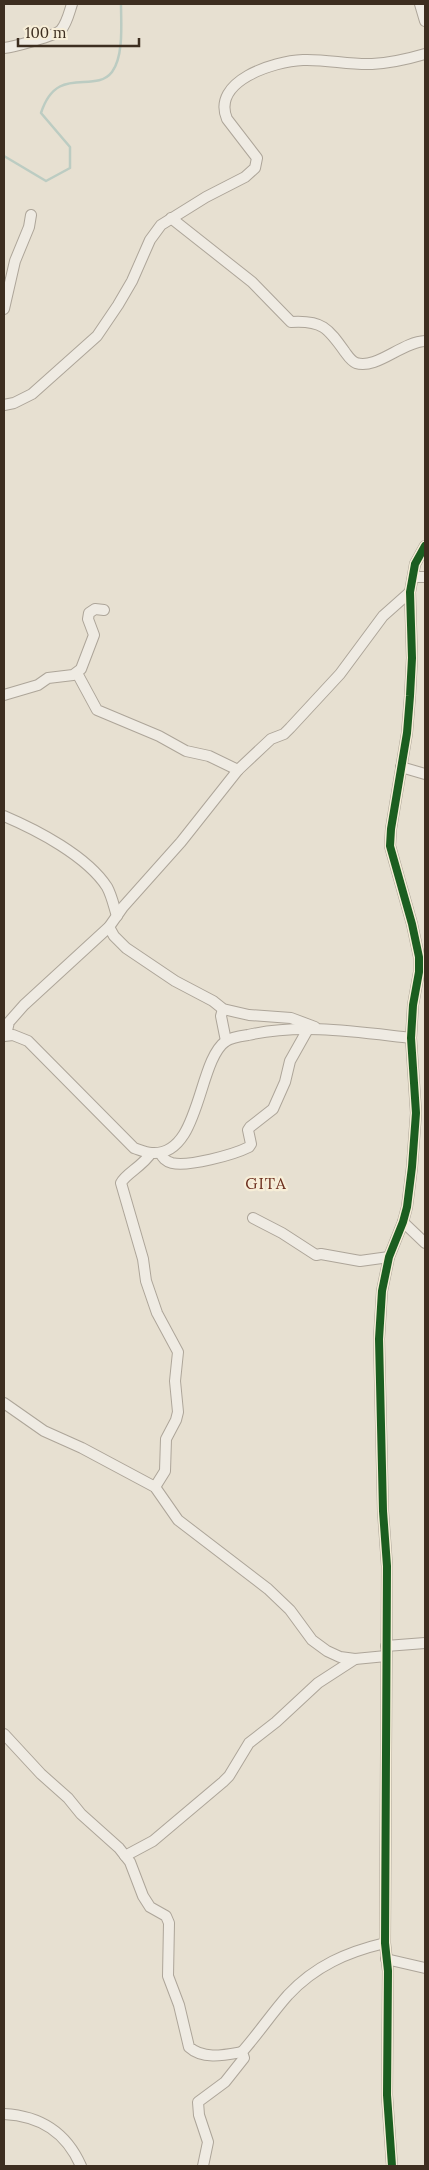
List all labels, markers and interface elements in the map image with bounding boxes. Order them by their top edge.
scale bar [18,15,139,47]
text: 100 m [25,23,66,42]
district label: GITA [245,1173,287,1193]

